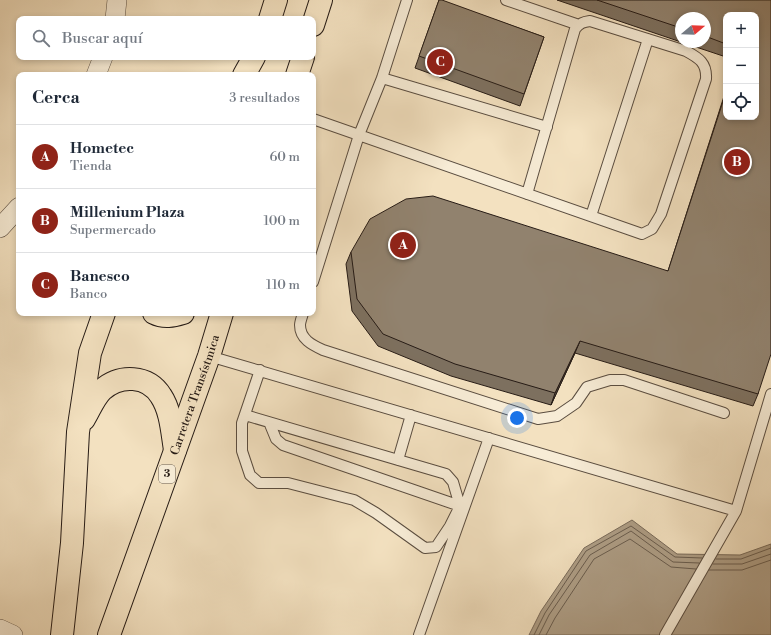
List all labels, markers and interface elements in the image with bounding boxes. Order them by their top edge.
north arrow [675,12,711,48]
map controls [723,12,759,120]
button: + [723,12,759,48]
search box [16,16,316,60]
icon: search [30,27,52,49]
text: Buscar aquí [62,29,143,48]
pin: C [427,47,453,77]
button: − [723,48,759,84]
button: locate [723,84,759,120]
text: Cerca [32,87,80,109]
text: 3 resultados [229,90,300,106]
text: Hometec [70,139,134,158]
pin: B [724,147,750,177]
text: A [40,149,50,165]
text: 60 m [269,149,300,165]
text: Tienda [70,158,112,174]
text: Millenium Plaza [70,203,185,222]
text: B [40,213,50,229]
text: 100 m [264,213,300,229]
text: Supermercado [70,222,156,238]
pin: A [390,230,416,260]
text: Banesco [70,267,130,286]
text: C [40,277,50,293]
text: 110 m [266,277,300,293]
text: Banco [70,286,107,302]
street label: Carretera Transístmica [167,332,223,457]
your location [507,408,527,428]
road number: 3 [159,465,175,483]

